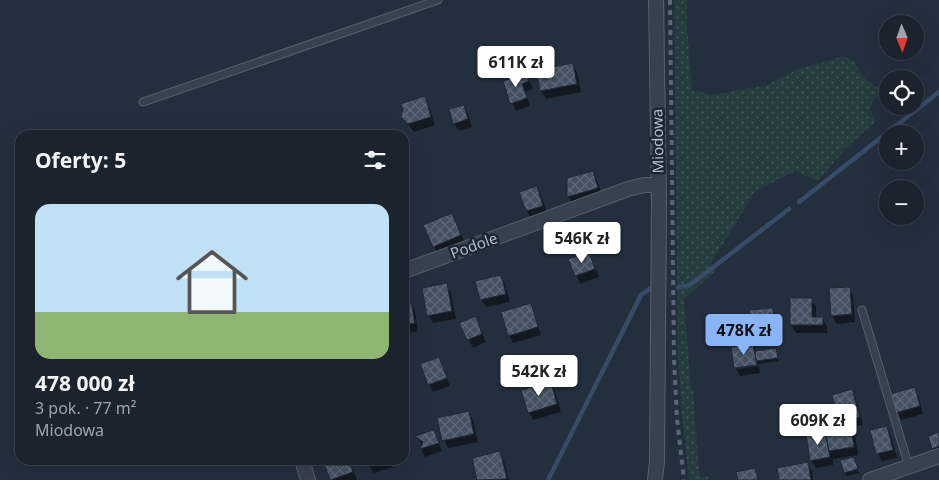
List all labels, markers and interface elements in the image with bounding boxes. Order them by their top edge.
north arrow [879,15,924,60]
map controls [879,15,924,225]
pin: 611K zł [470,46,562,88]
text: 611K zł [488,51,544,73]
button: locate [879,70,924,115]
street label: Miodowa [646,108,668,174]
button: + [879,125,924,170]
text: Oferty: 5 [35,146,126,174]
icon: filters [361,146,389,174]
button: − [879,180,924,225]
pin: 546K zł [536,222,628,264]
street label: Podole [447,227,500,263]
text: 546K zł [554,227,610,249]
icon: home [167,237,257,327]
pin: 478K zł [698,314,790,356]
text: 478K zł [716,319,772,341]
pin: 542K zł [493,354,585,397]
text: 542K zł [511,360,567,382]
text: 478 000 zł [35,369,135,397]
text: 3 pok. · 77 m² [35,397,136,419]
pin: 609K zł [772,404,864,446]
text: 609K zł [790,409,846,431]
text: Miodowa [35,419,104,441]

